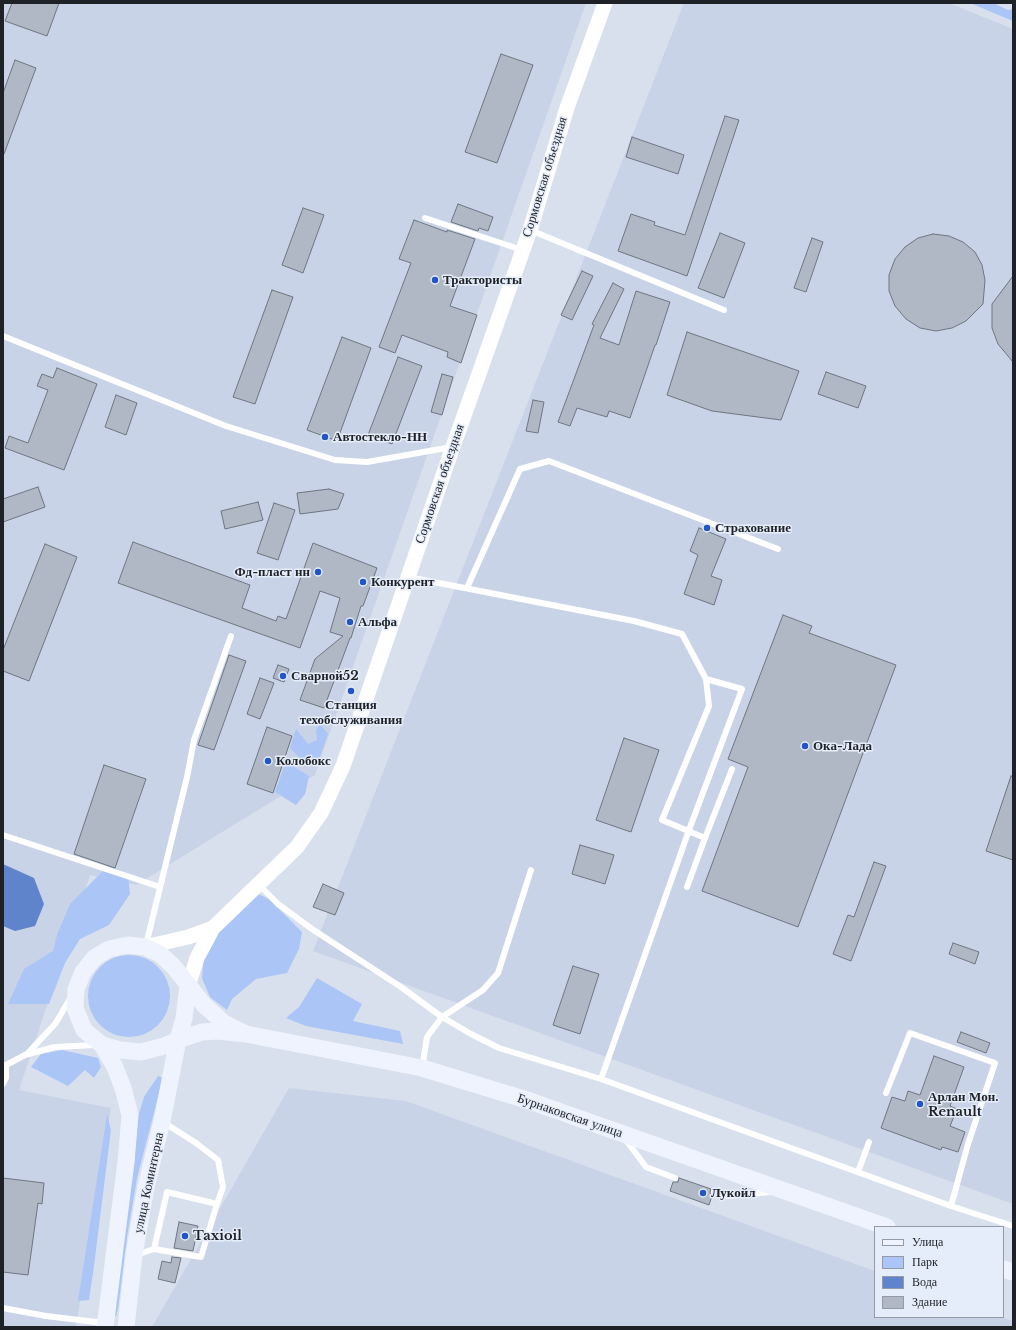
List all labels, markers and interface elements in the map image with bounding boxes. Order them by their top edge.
street label: Сормовская объездная [519,115,571,239]
place label: Трактористы [443,272,522,288]
marker: Трактористы [430,275,440,285]
street label: Сормовская объездная [412,422,468,546]
place label: Автостекло-НН [333,429,427,445]
marker: Автостекло-НН [320,432,330,442]
place label: Страхование [715,520,791,536]
marker: Страхование [702,523,712,533]
place label: Фд-пласт нн [234,564,310,580]
marker: Фд-пласт нн [313,567,323,577]
place label: Конкурент [371,574,434,590]
marker: Конкурент [358,577,368,587]
place label: Альфа [358,614,397,630]
marker: Альфа [345,617,355,627]
place label: Сварной52 [291,668,359,684]
marker: Сварной52 [278,671,288,681]
marker: Станция техобслуживания [346,686,356,696]
place label: Станция техобслуживания [300,697,402,728]
place label: Ока-Лада [813,738,872,754]
marker: Ока-Лада [800,741,810,751]
place label: Колобокс [276,753,331,769]
marker: Колобокс [263,756,273,766]
place label: Арлан Мон. Renault [928,1089,999,1120]
street label: Бурнаковская улица [515,1091,625,1141]
marker: Арлан Мон. Renault [915,1099,925,1109]
street label: улица Коминтерна [131,1131,167,1235]
place label: Лукойл [711,1185,755,1201]
marker: Лукойл [698,1188,708,1198]
legend [874,1226,1004,1318]
place label: Taxioil [193,1228,242,1244]
marker: Taxioil [180,1231,190,1241]
text: Улица [912,1234,943,1249]
text: Парк [912,1254,938,1269]
text: Вода [912,1274,937,1289]
text: Здание [912,1294,947,1309]

